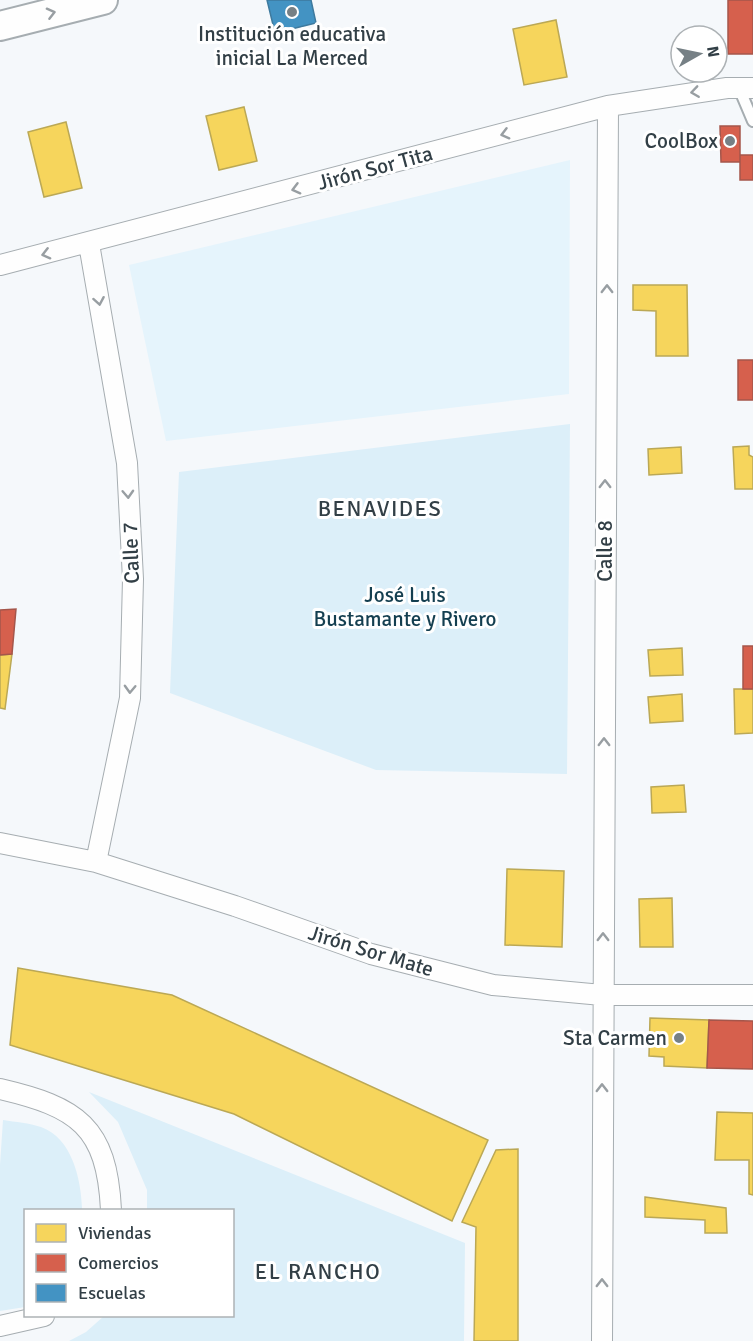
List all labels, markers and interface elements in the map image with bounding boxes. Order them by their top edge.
marker: Institución educativa inicial La Merced [285,5,299,19]
one-way arrow [45,8,56,20]
place label: Institución educativa inicial La Merced [198,21,386,71]
north arrow [669,24,729,84]
text: N [702,45,724,59]
one-way arrow [690,85,699,97]
one-way arrow [500,127,510,139]
place label: CoolBox [645,128,718,154]
marker: CoolBox [723,134,737,148]
street label: Jirón Sor Tita [315,140,435,196]
one-way arrow [291,182,301,195]
one-way arrow [41,246,51,259]
one-way arrow [600,284,613,293]
one-way arrow [92,296,105,306]
one-way arrow [599,479,611,488]
one-way arrow [122,489,135,498]
district label: BENAVIDES [318,495,442,522]
street label: Calle 8 [592,520,618,582]
street label: Calle 7 [117,522,145,584]
park label: José Luis Bustamante y Rivero [313,582,497,632]
one-way arrow [124,684,137,693]
one-way arrow [597,737,610,746]
street label: Jirón Sor Mate [305,920,437,982]
one-way arrow [597,932,609,941]
place label: Sta Carmen [563,1025,667,1051]
marker: Sta Carmen [672,1031,686,1045]
one-way arrow [596,1083,608,1092]
legend [24,1209,234,1317]
text: Viviendas [78,1222,151,1244]
text: Comercios [78,1252,159,1274]
district label: EL RANCHO [255,1258,381,1285]
one-way arrow [596,1278,608,1287]
text: Escuelas [78,1282,146,1304]

